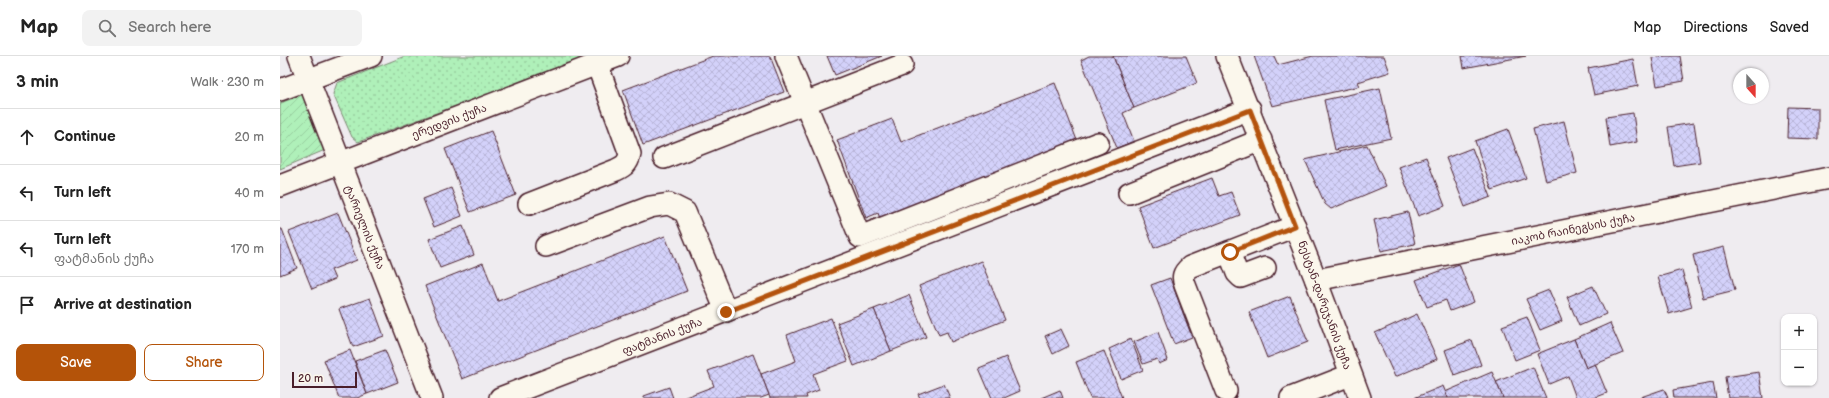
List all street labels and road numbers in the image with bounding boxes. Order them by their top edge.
street label: ერედვის ქუჩა [410,101,488,142]
street label: ტარიელის ქუჩა [342,183,387,271]
street label: იაკობ რაინეგსის ქუჩა [1510,211,1636,248]
street label: ნესტან-დარეჯანის ქუჩა [1295,239,1354,371]
street label: ფატმანის ქუჩა [620,315,704,358]

